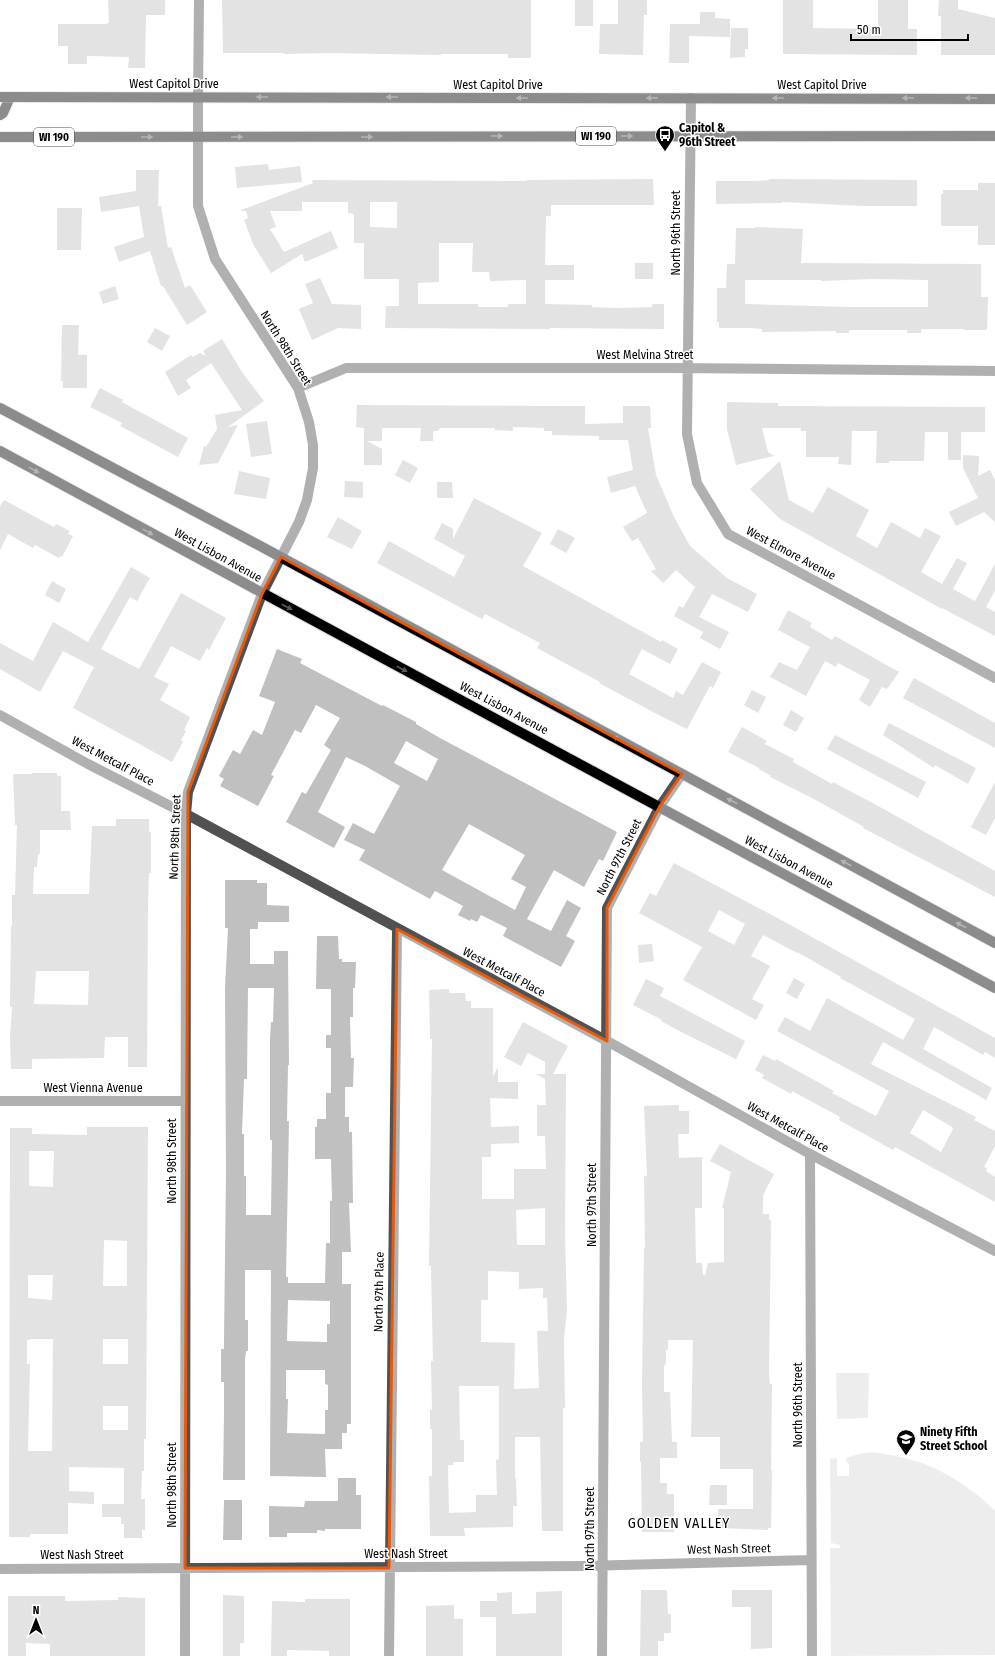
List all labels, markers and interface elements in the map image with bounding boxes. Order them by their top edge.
scale bar [851,16,968,42]
text: 50 m [857,23,881,37]
street label: West Capitol Drive [129,77,219,91]
street label: West Capitol Drive [453,78,543,92]
street label: West Capitol Drive [777,78,867,92]
one-way arrow [255,94,268,100]
one-way arrow [385,94,398,100]
one-way arrow [515,95,528,101]
one-way arrow [645,95,658,101]
one-way arrow [771,95,784,101]
one-way arrow [901,95,914,101]
one-way arrow [964,95,977,101]
place label: Capitol & 96th Street [679,121,736,149]
bus stop icon: Capitol & 96th Street [654,124,676,152]
road number: WI 190 [576,127,616,145]
road number: WI 190 [34,128,74,146]
one-way arrow [491,133,504,139]
one-way arrow [621,133,634,139]
one-way arrow [141,134,154,140]
one-way arrow [231,134,244,140]
one-way arrow [361,134,374,140]
street label: North 96th Street [669,190,683,276]
street label: North 98th Street [257,308,315,388]
street label: West Melvina Street [596,348,694,362]
one-way arrow [28,466,40,473]
street label: West Elmore Avenue [744,523,838,583]
street label: West Lisbon Avenue [172,525,264,585]
one-way arrow [143,529,154,535]
one-way arrow [281,604,293,611]
one-way arrow [396,665,408,672]
street label: West Lisbon Avenue [457,679,551,737]
street label: West Metcalf Place [69,733,157,789]
one-way arrow [612,736,623,743]
street label: North 98th Street [167,794,183,880]
one-way arrow [726,798,738,804]
street label: North 97th Street [594,816,644,898]
street label: West Lisbon Avenue [742,833,836,891]
one-way arrow [841,859,852,866]
one-way arrow [955,921,967,928]
street label: West Metcalf Place [460,944,548,1000]
street label: West Vienna Avenue [43,1081,143,1095]
street label: West Metcalf Place [745,1099,831,1155]
street label: North 98th Street [165,1118,179,1204]
street label: North 97th Street [585,1163,599,1247]
street label: North 97th Place [371,1252,387,1332]
street label: North 96th Street [791,1362,805,1448]
place label: Ninety Fifth Street School [920,1425,988,1453]
school or university icon: Ninety Fifth Street School [895,1428,917,1456]
street label: North 98th Street [165,1442,179,1528]
street label: North 97th Street [583,1487,597,1571]
district label: GOLDEN VALLEY [628,1515,730,1532]
street label: West Nash Street [687,1541,771,1557]
street label: West Nash Street [364,1547,448,1561]
street label: West Nash Street [40,1548,124,1562]
north arrow [16,1600,56,1640]
text: N [33,1604,39,1617]

